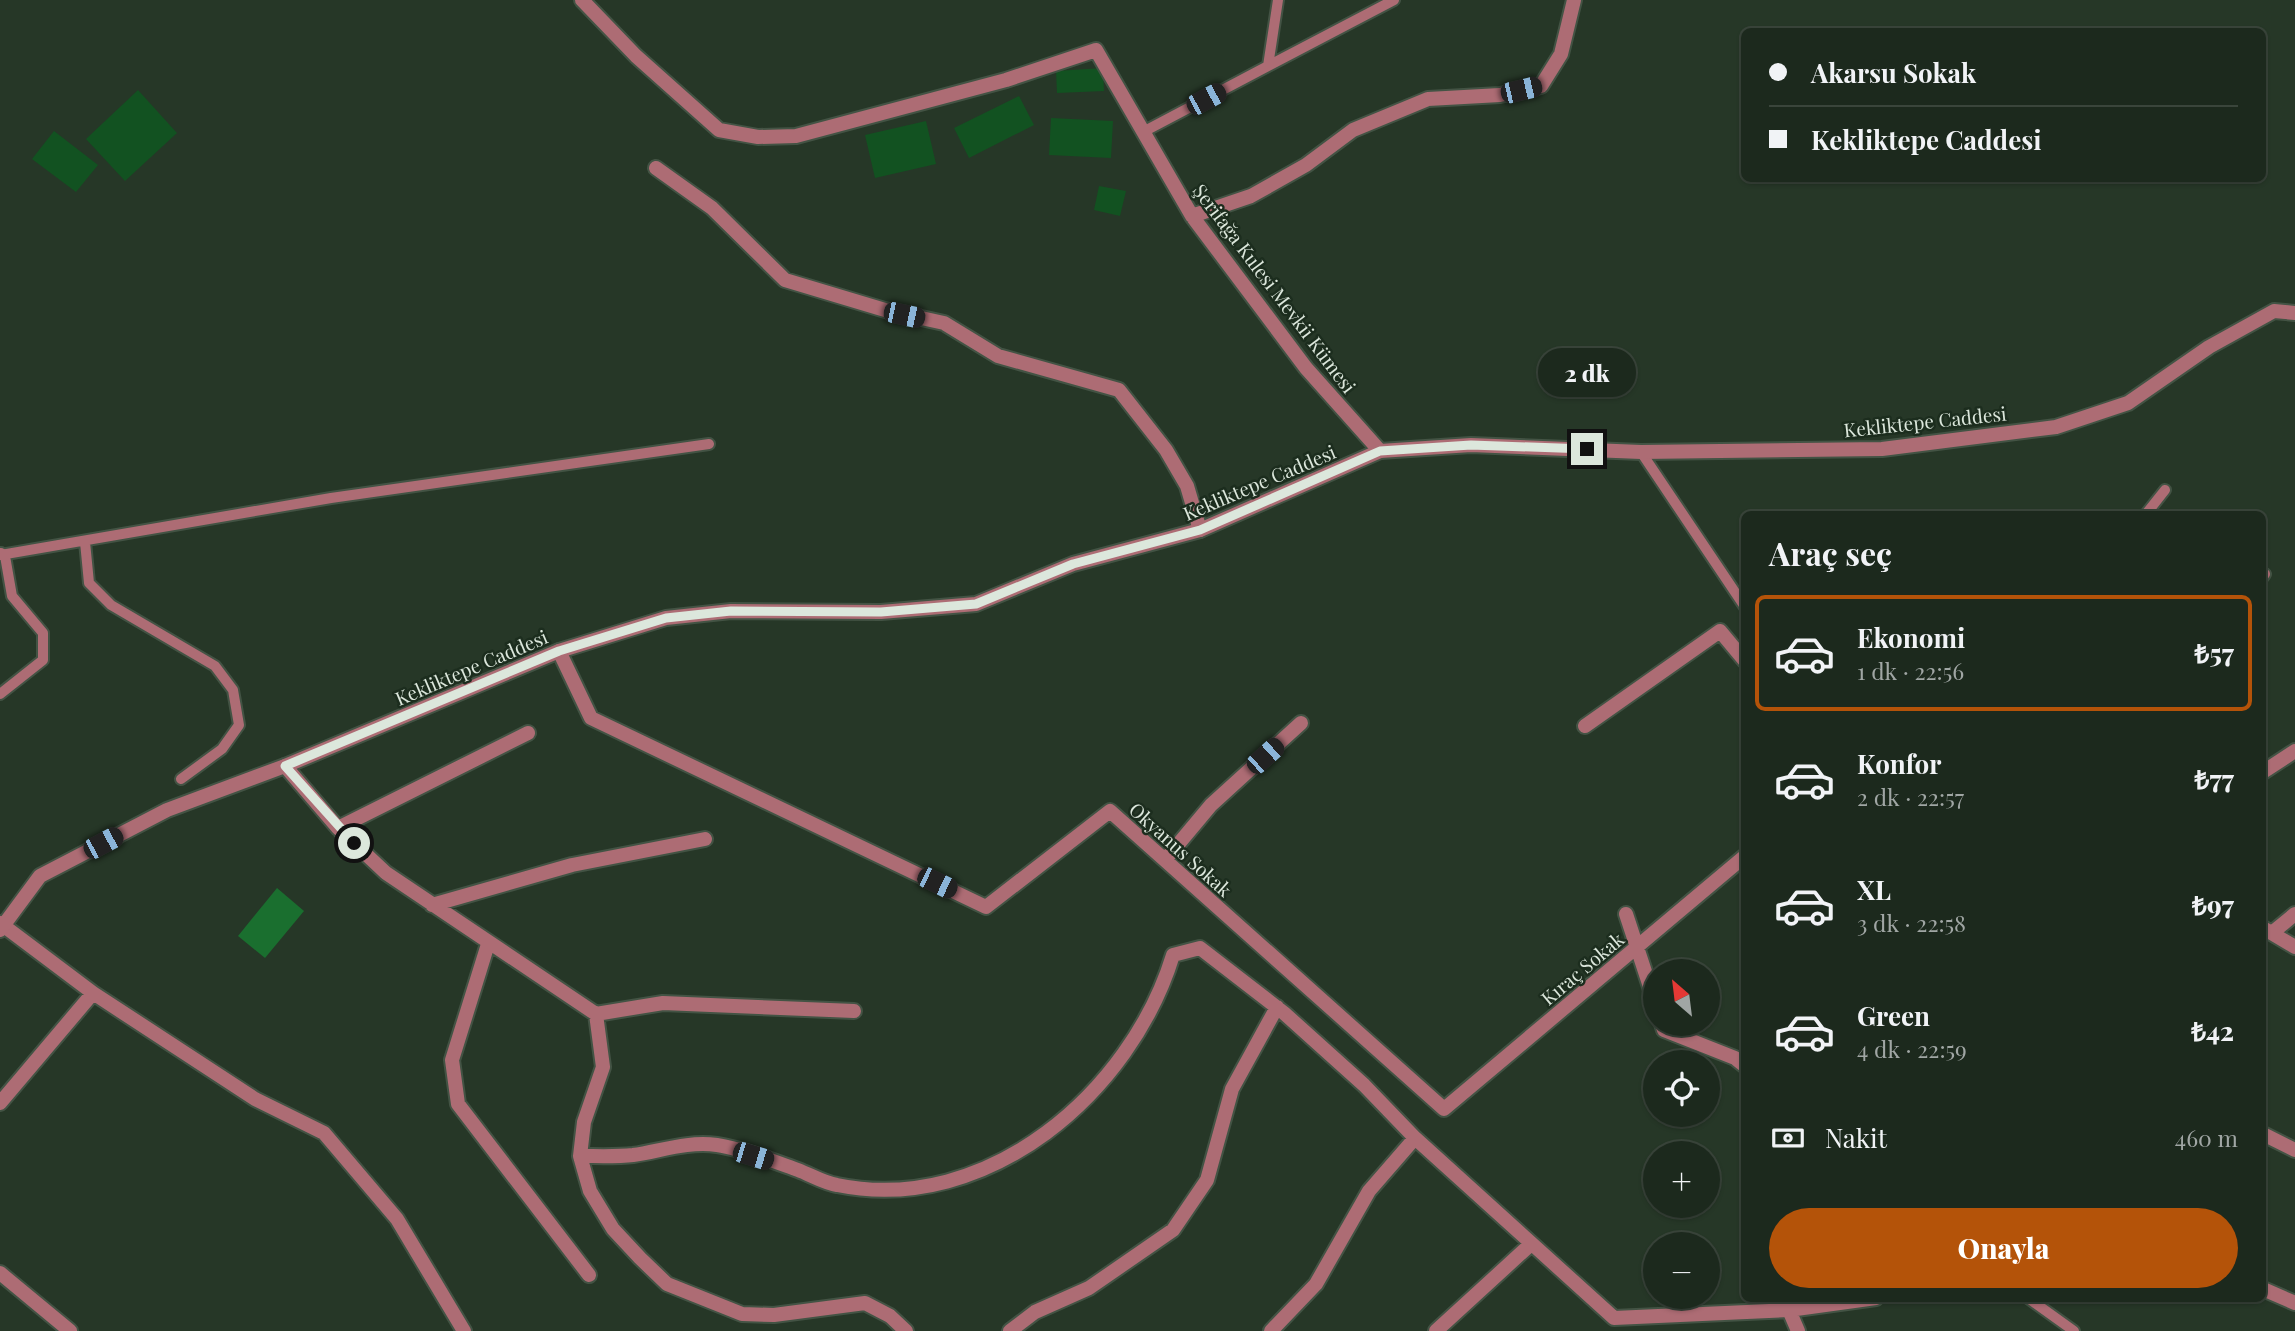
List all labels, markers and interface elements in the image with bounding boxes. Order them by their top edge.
text: Akarsu Sokak [1811,55,1976,90]
car [1499,75,1544,105]
car [1183,80,1230,118]
text: Kekliktepe Caddesi [1811,122,2041,157]
street label: Şerifağa Kulesi Mevkii Kümesi [1188,178,1363,398]
car [882,300,927,330]
callout: 2 dk [1538,348,1636,396]
text: 2 dk [1565,357,1609,388]
street label: Kekliktepe Caddesi [1842,399,2008,442]
route end [1571,433,1603,465]
street label: Kekliktepe Caddesi [1179,438,1340,526]
text: Araç seç [1769,531,1892,574]
text: Ekonomi [1857,620,1965,655]
icon: car [1773,622,1836,685]
street label: Kekliktepe Caddesi [391,623,552,711]
text: ₺57 [2195,635,2234,670]
text: 1 dk · 22:56 [1857,655,1964,686]
car [1243,734,1288,778]
text: Konfor [1857,746,1941,781]
icon: car [1773,748,1836,811]
text: ₺77 [2195,761,2234,796]
text: 2 dk · 22:57 [1857,781,1964,812]
street label: Okyanus Sokak [1124,796,1238,902]
car [80,824,127,862]
route start [338,827,370,859]
car [914,864,961,902]
text: XL [1857,872,1891,907]
icon: car [1773,874,1836,937]
text: ₺97 [2192,887,2234,922]
text: 3 dk · 22:58 [1857,907,1966,938]
street label: Kıraç Sokak [1535,925,1629,1010]
north arrow [1643,959,1720,1036]
map controls [1643,959,1720,1309]
text: Green [1857,998,1930,1033]
icon: car [1773,1000,1836,1063]
text: ₺42 [2191,1013,2234,1048]
text: 4 dk · 22:59 [1857,1033,1967,1064]
button: locate [1643,1050,1720,1127]
icon: cash [1769,1119,1807,1157]
text: Nakit [1825,1120,1887,1155]
text: 460 m [2175,1122,2238,1153]
car [730,1140,777,1172]
button: + [1643,1141,1720,1218]
button: Onayla [1769,1208,2238,1288]
button: − [1643,1232,1720,1309]

